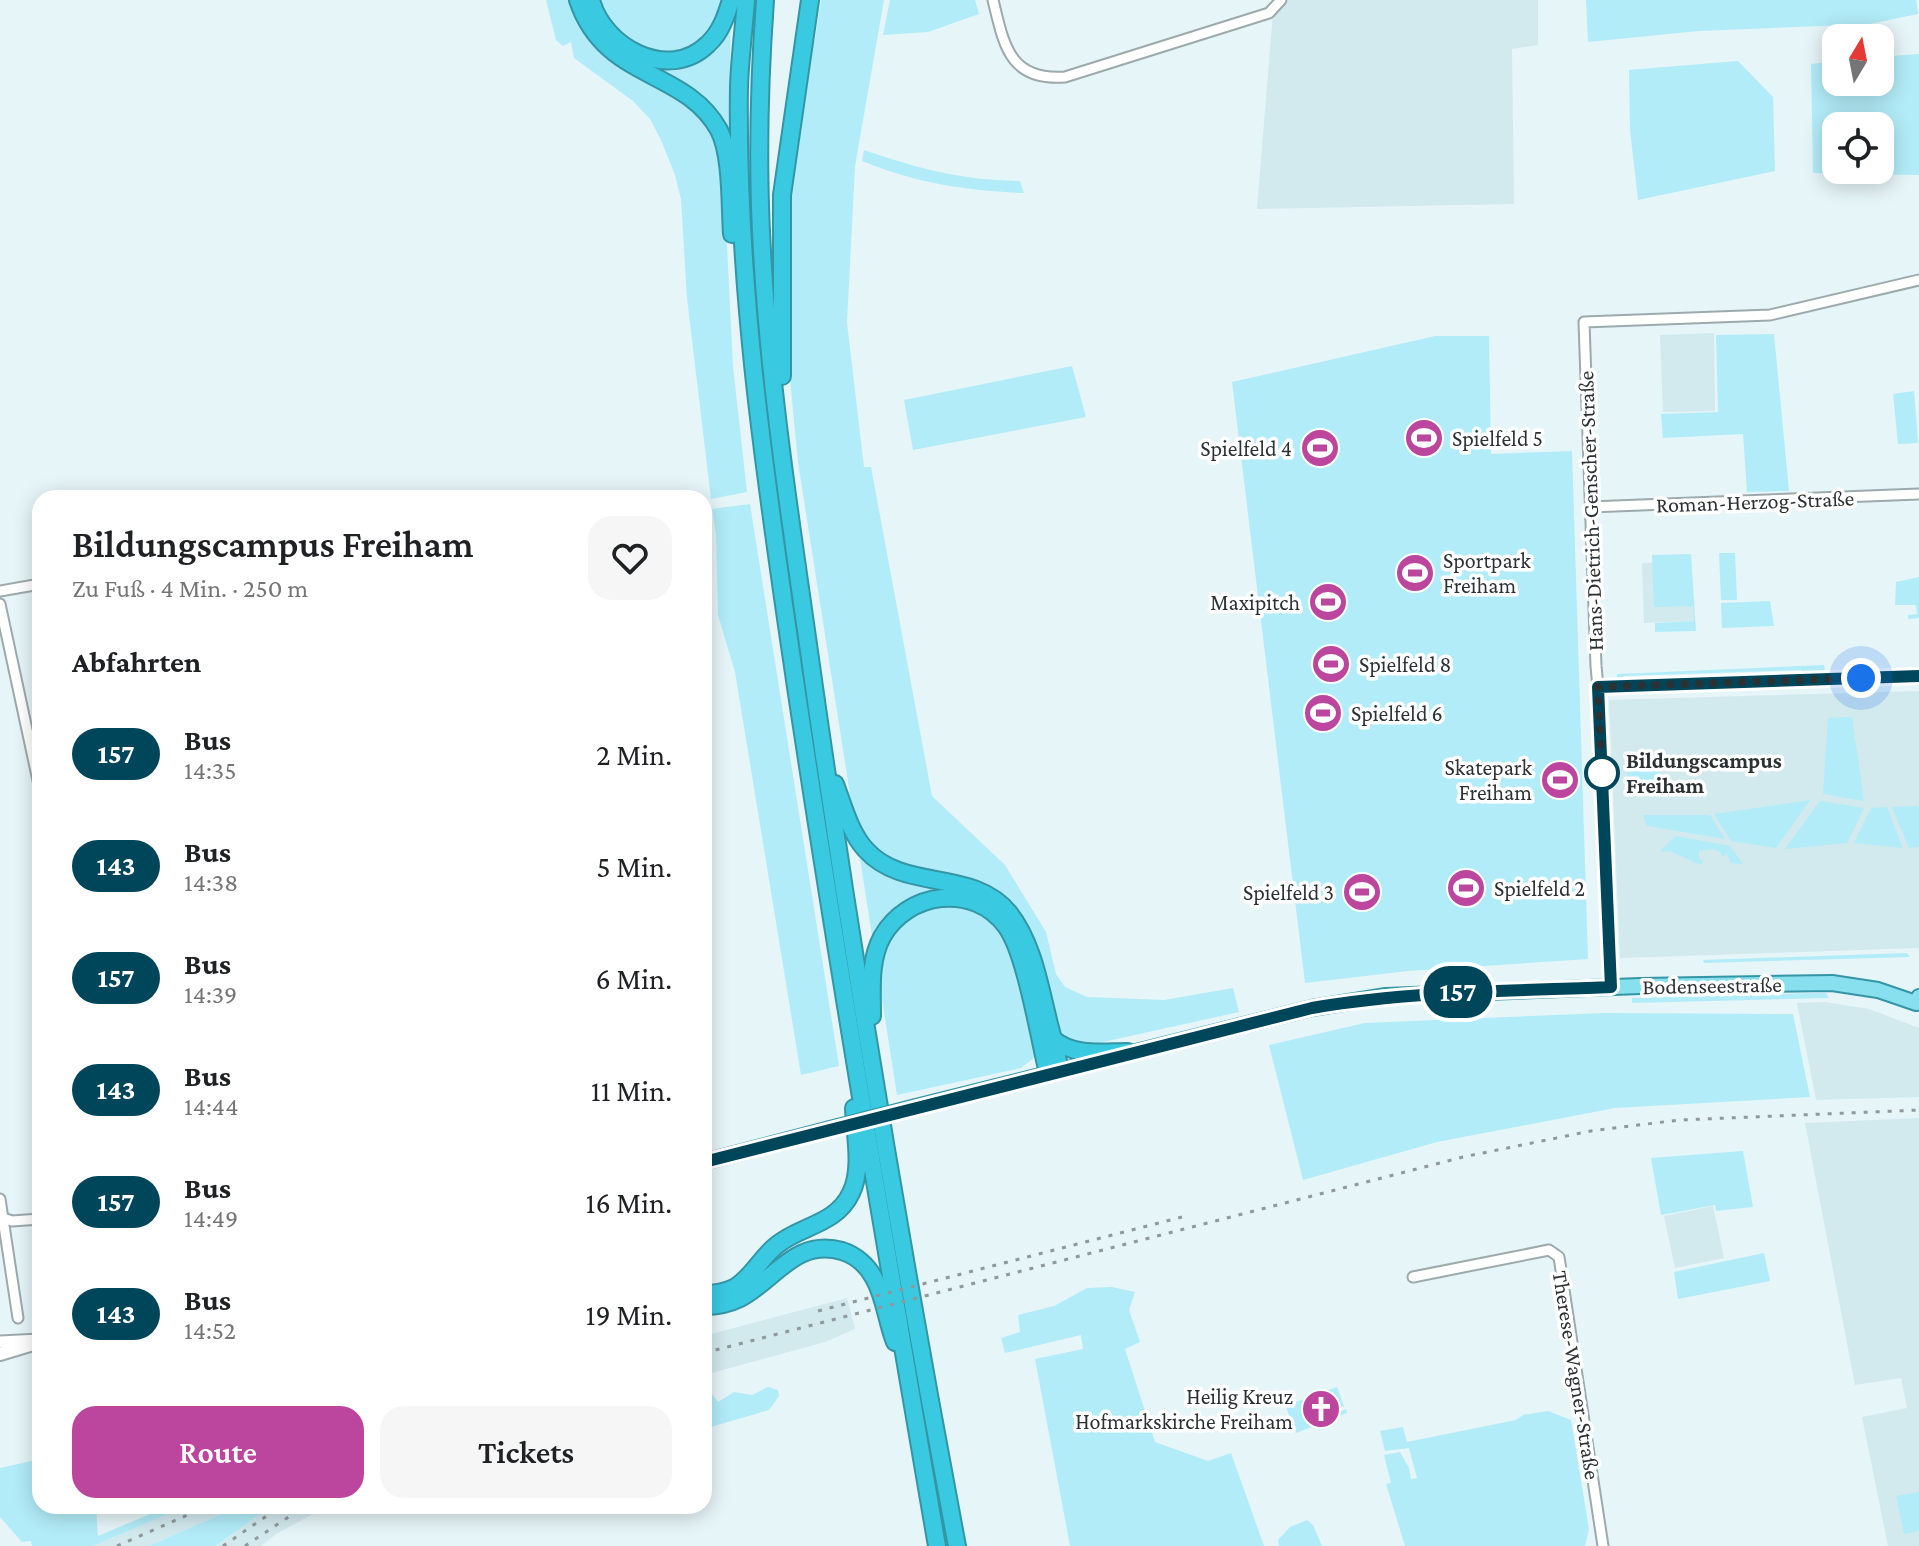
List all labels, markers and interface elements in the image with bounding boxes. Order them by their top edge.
north arrow [1822,24,1894,96]
map controls [1822,24,1894,184]
button: locate [1822,112,1894,184]
street label: Hans-Dietrich-Genscher-Straße [1573,370,1608,652]
sports icon: Spielfeld 5 [1403,417,1445,459]
place label: Spielfeld 5 [1452,426,1543,451]
sports icon: Spielfeld 4 [1299,427,1341,469]
place label: Spielfeld 4 [1200,436,1292,461]
street label: Roman-Herzog-Straße [1656,486,1854,517]
button: heart [588,516,672,600]
text: Bildungscampus Freiham [72,523,474,565]
place label: Sportpark Freiham [1443,548,1531,598]
sports icon: Sportpark Freiham [1394,552,1436,594]
text: Zu Fuß · 4 Min. · 250 m [72,574,308,603]
sports icon: Maxipitch [1307,581,1349,623]
place label: Maxipitch [1210,590,1300,615]
sports icon: Spielfeld 8 [1310,643,1352,685]
text: Abfahrten [72,645,201,678]
place label: Spielfeld 8 [1359,652,1451,677]
your location [1841,658,1881,698]
sports icon: Spielfeld 6 [1302,692,1344,734]
place label: Spielfeld 6 [1351,701,1443,726]
text: Bus [184,723,231,756]
text: 157 [97,738,135,769]
text: 2 Min. [596,738,672,771]
place label: Bildungscampus Freiham [1626,748,1782,798]
place label: Skatepark Freiham [1444,755,1532,805]
text: 14:35 [184,756,236,785]
marker: Bildungscampus Freiham [1585,756,1619,790]
sports icon: Skatepark Freiham [1539,759,1581,801]
text: Bus [184,835,231,868]
text: 143 [97,850,135,881]
text: 5 Min. [597,850,672,883]
sports icon: Spielfeld 2 [1445,867,1487,909]
text: 14:38 [184,868,238,897]
sports icon: Spielfeld 3 [1341,871,1383,913]
place label: Spielfeld 2 [1494,876,1585,901]
place label: Spielfeld 3 [1243,880,1334,905]
text: Bus [184,947,231,980]
text: 157 [97,962,135,993]
text: 6 Min. [595,962,672,995]
line badge: 157 [1412,966,1504,1018]
street label: Bodenseestraße [1642,972,1782,999]
text: 157 [1439,976,1477,1007]
text: 14:39 [184,980,237,1009]
text: Bus [184,1059,231,1092]
text: 143 [97,1074,135,1105]
text: 11 Min. [591,1074,672,1107]
text: 14:44 [184,1092,238,1121]
text: Bus [184,1171,231,1204]
text: 157 [97,1186,135,1217]
text: 16 Min. [585,1186,672,1219]
text: 14:49 [184,1204,238,1233]
street label: Therese-Wagner-Straße [1548,1269,1605,1481]
text: Bus [184,1283,231,1316]
text: 143 [97,1298,135,1329]
text: 19 Min. [585,1298,672,1331]
text: 14:52 [184,1316,236,1345]
place label: Heilig Kreuz Hofmarkskirche Freiham [1075,1384,1293,1434]
church icon: Heilig Kreuz Hofmarkskirche Freiham [1300,1388,1342,1430]
button: Route [72,1406,364,1498]
button: Tickets [380,1406,672,1498]

